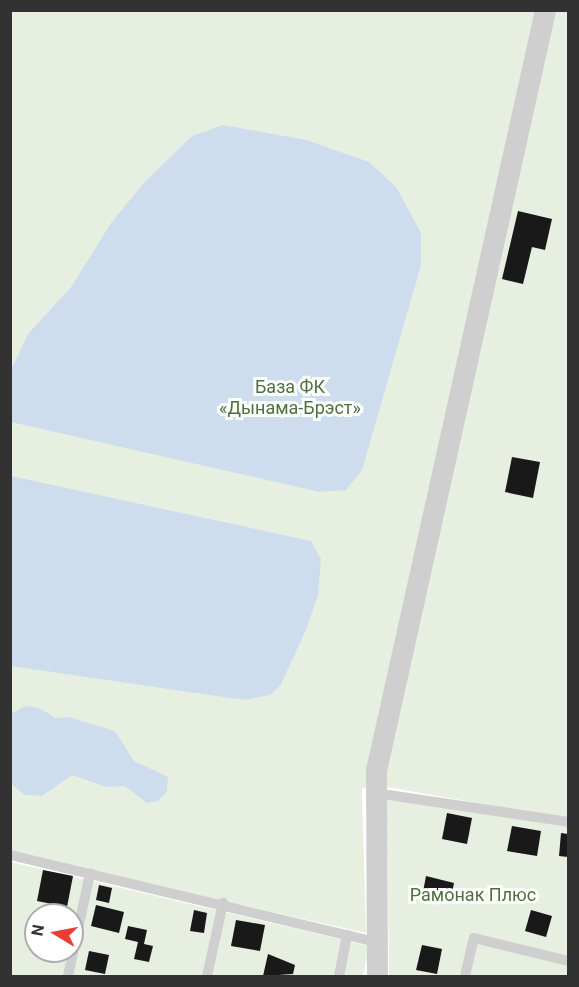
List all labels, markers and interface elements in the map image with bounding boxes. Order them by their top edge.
park label: База ФК «Дынама-Брэст» [219,377,361,420]
park label: Рамонак Плюс [410,884,536,906]
north arrow [24,903,84,963]
text: N [27,923,48,937]

